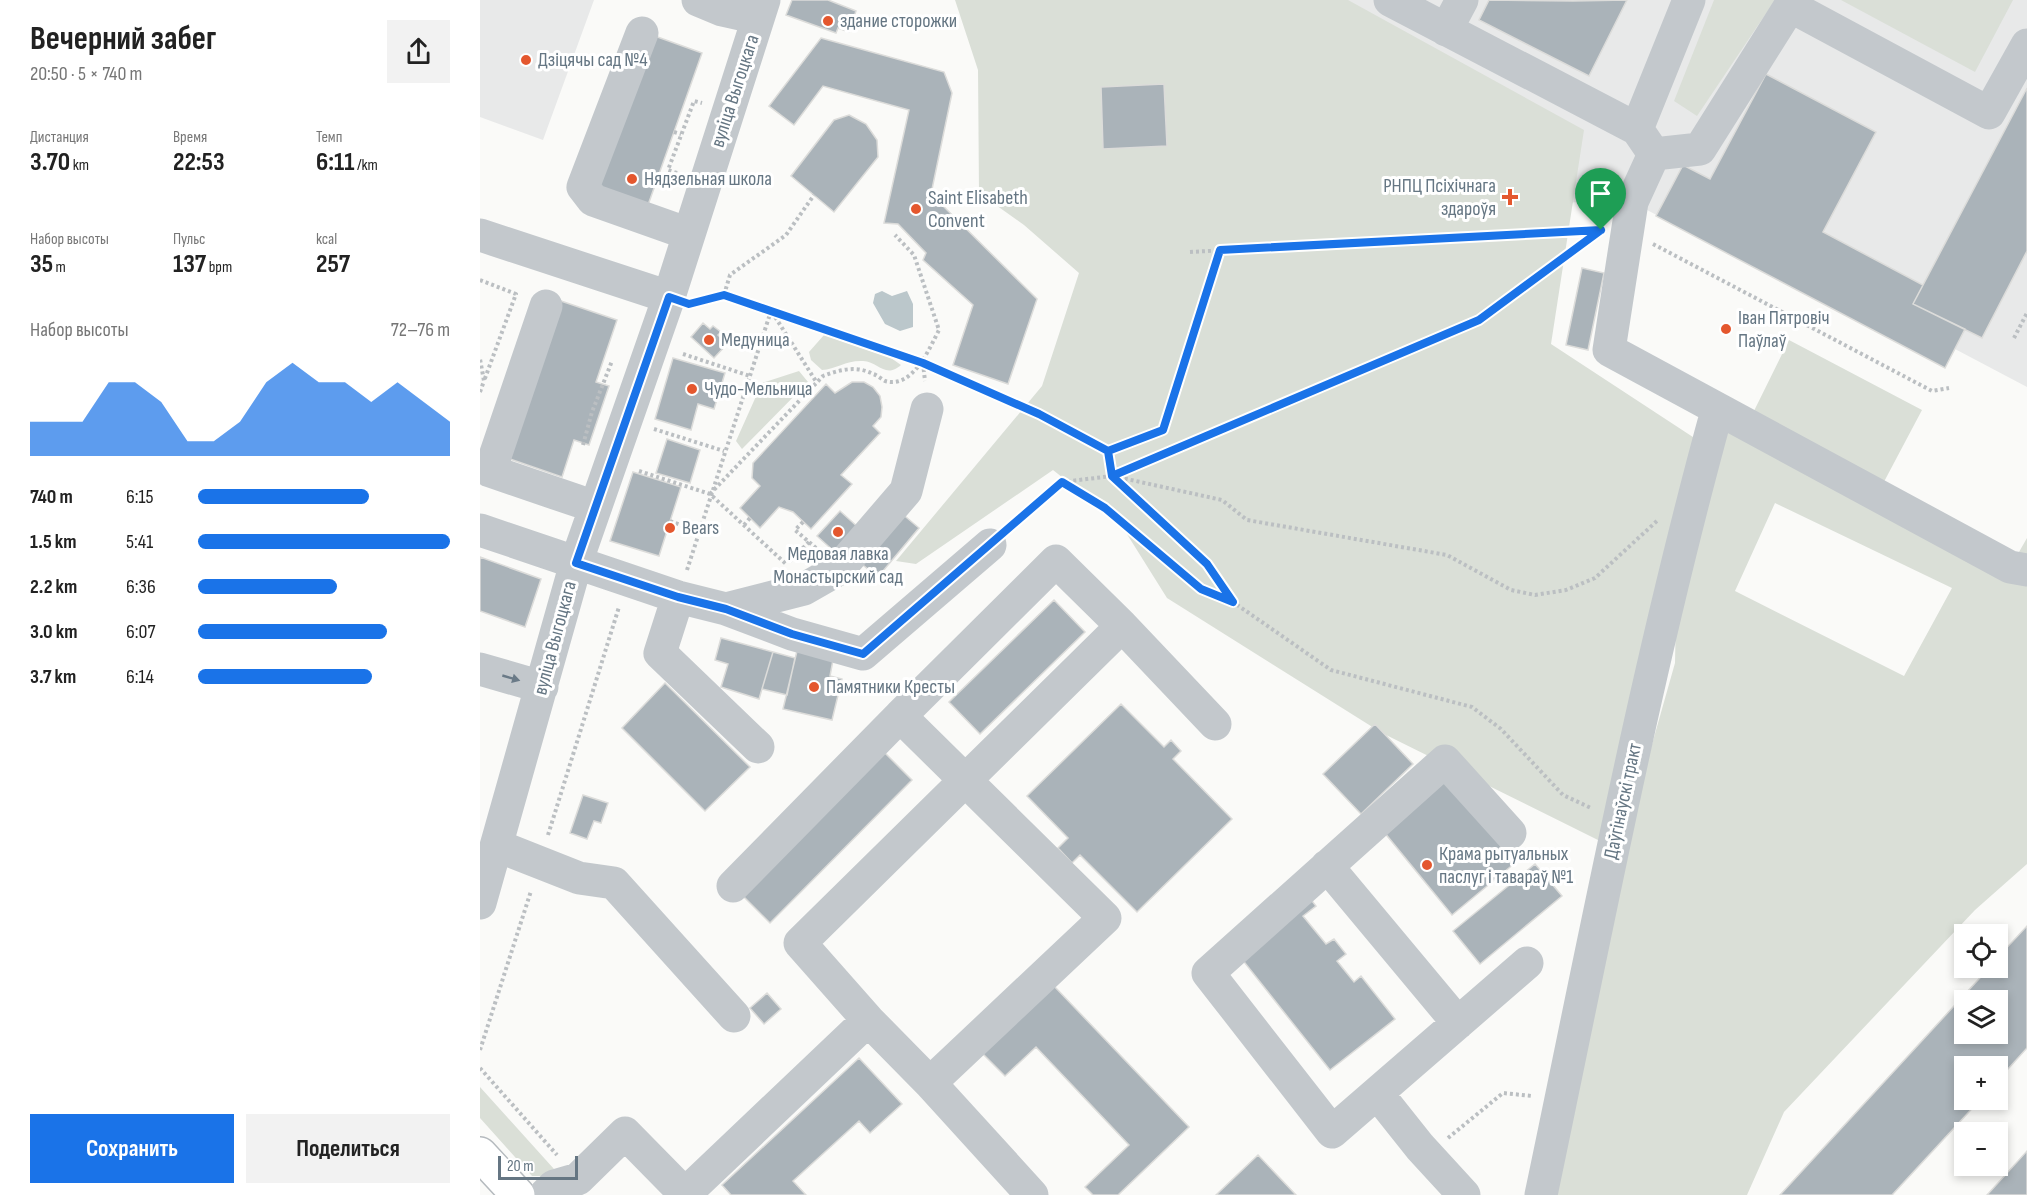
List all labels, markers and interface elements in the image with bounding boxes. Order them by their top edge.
place label: здание сторожки [840,9,957,33]
marker: здание сторожки [821,14,835,28]
text: Вечерний забег [30,19,216,59]
button: share [387,20,450,83]
street label: вуліца Выгоцкага [706,32,764,150]
place label: Дзіцячы сад №4 [538,48,648,72]
marker: Дзіцячы сад №4 [519,53,533,67]
text: 20:50 · 5 × 740 m [30,62,142,86]
text: Дистанция [30,128,89,147]
text: Время [173,128,207,147]
text: Темп [316,128,342,147]
text: 3.70 [30,147,70,178]
text: 22:53 [173,147,225,178]
text: 6:11 [316,147,354,178]
text: km [70,156,89,175]
text: /km [354,156,378,175]
place label: Нядзельная школа [644,167,772,191]
pin [1575,168,1626,230]
marker: Нядзельная школа [625,172,639,186]
place label: РНПЦ Псіхічнага здароўя [1383,174,1496,221]
icon: arrive [1584,177,1617,210]
place label: Saint Elisabeth Convent [928,186,1028,233]
marker: РНПЦ Псіхічнага здароўя [1501,188,1519,206]
marker: Saint Elisabeth Convent [909,202,923,216]
text: Набор высоты [30,230,109,249]
text: Пульс [173,230,206,249]
text: kcal [316,230,337,249]
text: 35 [30,249,53,280]
text: 137 [173,249,206,280]
text: 257 [316,249,350,280]
text: m [53,258,66,277]
text: bpm [206,258,232,277]
place label: Іван Пятровіч Паўлаў [1738,306,1830,353]
text: Набор высоты [30,318,129,342]
text: 72–76 m [391,318,450,342]
marker: Іван Пятровіч Паўлаў [1719,322,1733,336]
place label: Медуница [721,328,790,352]
marker: Медуница [702,333,716,347]
place label: Чудо-Мельница [704,377,813,401]
marker: Чудо-Мельница [685,382,699,396]
text: 740 m [30,485,73,509]
text: 6:15 [126,485,154,509]
place label: Bears [682,516,719,540]
marker: Bears [663,521,677,535]
marker: Медовая лавка Монастырский сад [831,525,845,539]
text: 1.5 km [30,530,76,554]
text: 5:41 [126,530,153,554]
place label: Медовая лавка Монастырский сад [773,542,903,589]
text: 2.2 km [30,575,77,599]
text: 6:36 [126,575,156,599]
street label: вуліца Выгоцкага [528,578,582,698]
text: 3.0 km [30,620,77,644]
text: 6:07 [126,620,155,644]
text: 3.7 km [30,665,76,689]
text: 6:14 [126,665,154,689]
one-way arrow [502,674,520,683]
place label: Памятники Кресты [826,675,955,699]
marker: Памятники Кресты [807,680,821,694]
street label: Даўгінаўскі тракт [1599,741,1647,861]
place label: Крама рытуальных паслуг і тавараў №1 [1439,842,1573,889]
marker: Крама рытуальных паслуг і тавараў №1 [1420,858,1434,872]
map controls [1954,924,2008,1176]
button: locate [1954,924,2008,978]
button: layers [1954,990,2008,1044]
button: + [1954,1056,2008,1110]
button: Сохранить [30,1114,234,1183]
button: Поделиться [246,1114,450,1183]
button: − [1954,1122,2008,1176]
scale bar [498,1153,578,1180]
text: 20 m [507,1157,534,1176]

